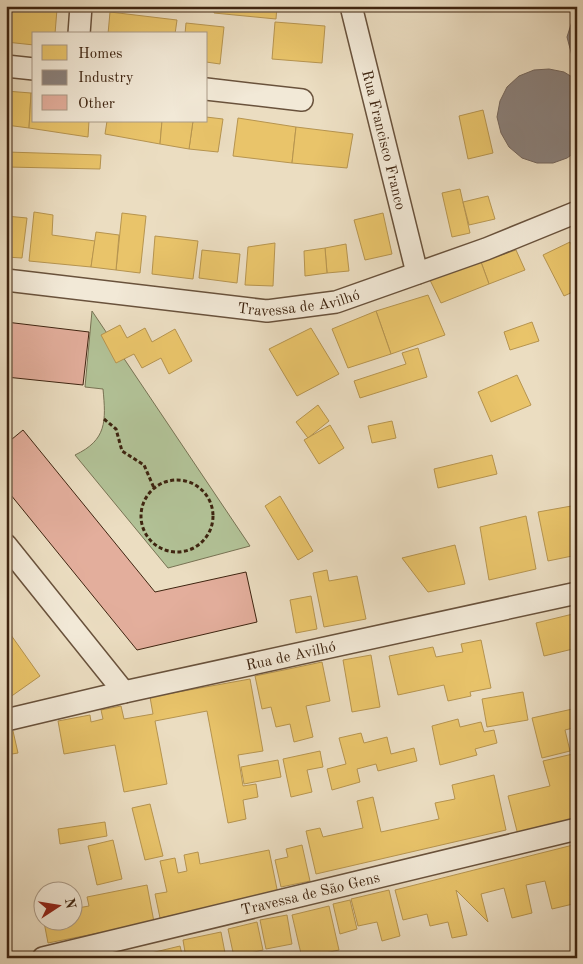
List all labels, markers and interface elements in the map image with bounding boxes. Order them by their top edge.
legend [32,32,208,122]
text: Homes [78,47,123,62]
street label: Rua Francisco Franco [358,69,407,212]
text: Industry [78,71,134,86]
text: Other [78,97,115,112]
street label: Travessa de Avilhó [236,288,362,320]
street label: Rua de Avilhó [245,640,337,674]
street label: Travessa de São Gens [240,871,382,919]
north arrow [32,882,82,932]
text: N [62,897,78,910]

